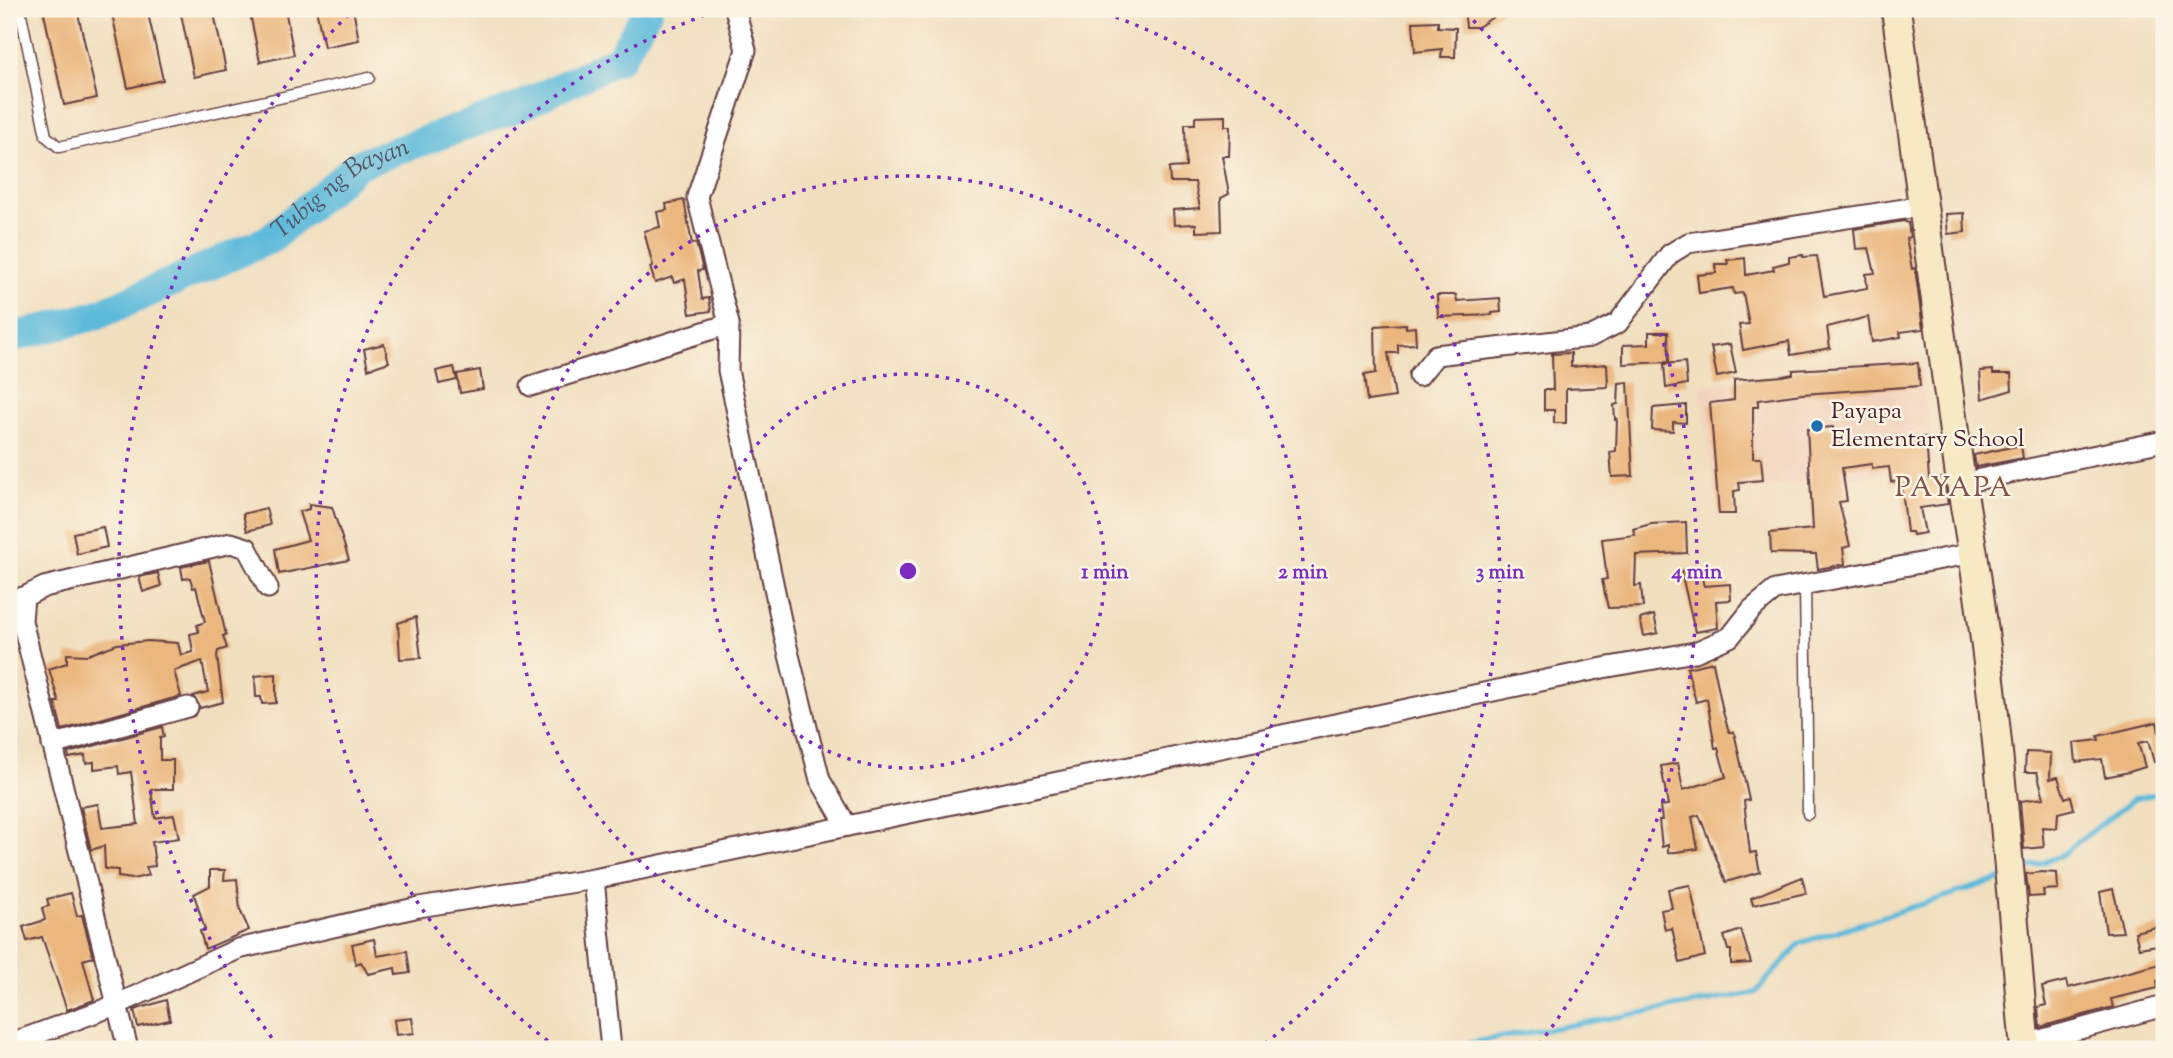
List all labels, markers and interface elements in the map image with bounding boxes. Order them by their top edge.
water label: Tubig ng Bayan [264,129,415,248]
place label: Payapa Elementary School [1831,395,2025,457]
marker: Payapa Elementary School [1809,418,1825,434]
district label: PAYAPA [1895,469,2013,509]
text: 1 min [1081,558,1129,588]
text: 2 min [1278,558,1329,588]
text: 3 min [1476,558,1525,588]
text: 4 min [1671,558,1723,588]
centre of rings [896,559,920,583]

